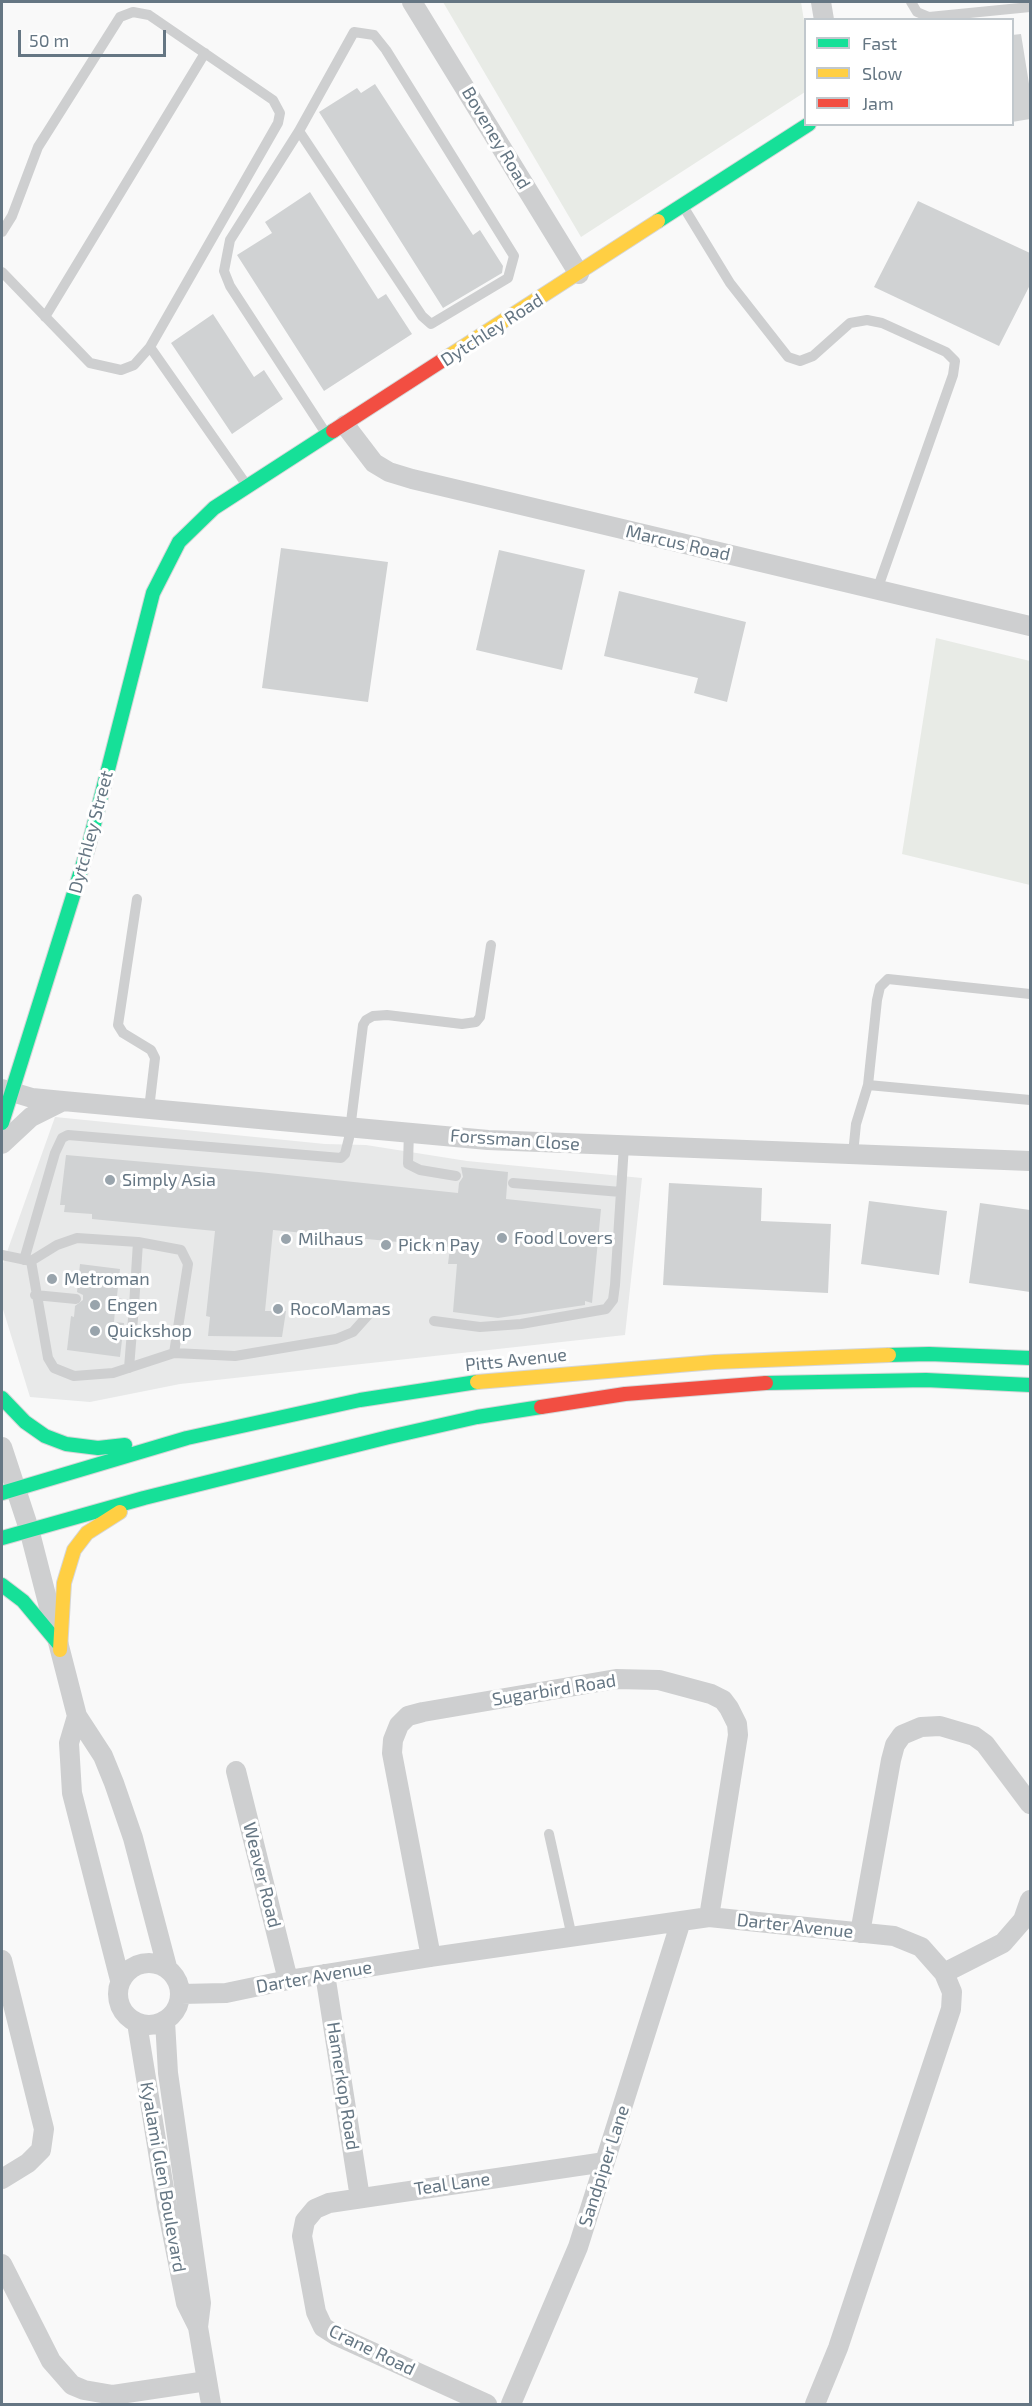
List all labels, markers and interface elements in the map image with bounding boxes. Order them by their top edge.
scale bar [21,18,170,56]
legend [804,18,1014,126]
text: 50 m [29,29,69,51]
text: Fast [862,32,897,54]
text: Slow [862,62,902,84]
street label: Boveney Road [457,83,535,193]
text: Jam [862,92,894,114]
street label: Dytchley Road [437,289,547,371]
street label: Marcus Road [624,521,732,565]
street label: Dytchley Street [64,768,118,896]
street label: Forssman Close [449,1125,581,1155]
place label: Simply Asia [122,1169,216,1191]
marker: Simply Asia [103,1173,117,1187]
place label: Food Lovers [514,1227,613,1249]
place label: Milhaus [298,1228,363,1250]
marker: Food Lovers [495,1231,509,1245]
marker: Milhaus [279,1232,293,1246]
place label: Pick n Pay [398,1234,479,1256]
marker: Pick n Pay [379,1238,393,1252]
place label: Metroman [64,1268,150,1290]
marker: Metroman [45,1272,59,1286]
place label: Engen [107,1294,158,1316]
marker: Engen [88,1298,102,1312]
place label: RocoMamas [290,1298,391,1320]
marker: RocoMamas [271,1302,285,1316]
place label: Quickshop [107,1320,192,1342]
marker: Quickshop [88,1324,102,1338]
street label: Pitts Avenue [464,1344,568,1376]
street label: Sugarbird Road [491,1670,617,1710]
street label: Weaver Road [238,1820,286,1930]
street label: Darter Avenue [736,1909,854,1943]
street label: Darter Avenue [254,1956,374,1998]
street label: Hamerkop Road [322,2020,364,2152]
street label: Kyalami Glen Boulevard [136,2080,190,2274]
street label: Sandpiper Lane [574,2103,634,2229]
street label: Teal Lane [413,2168,491,2200]
street label: Crane Road [325,2320,419,2380]

